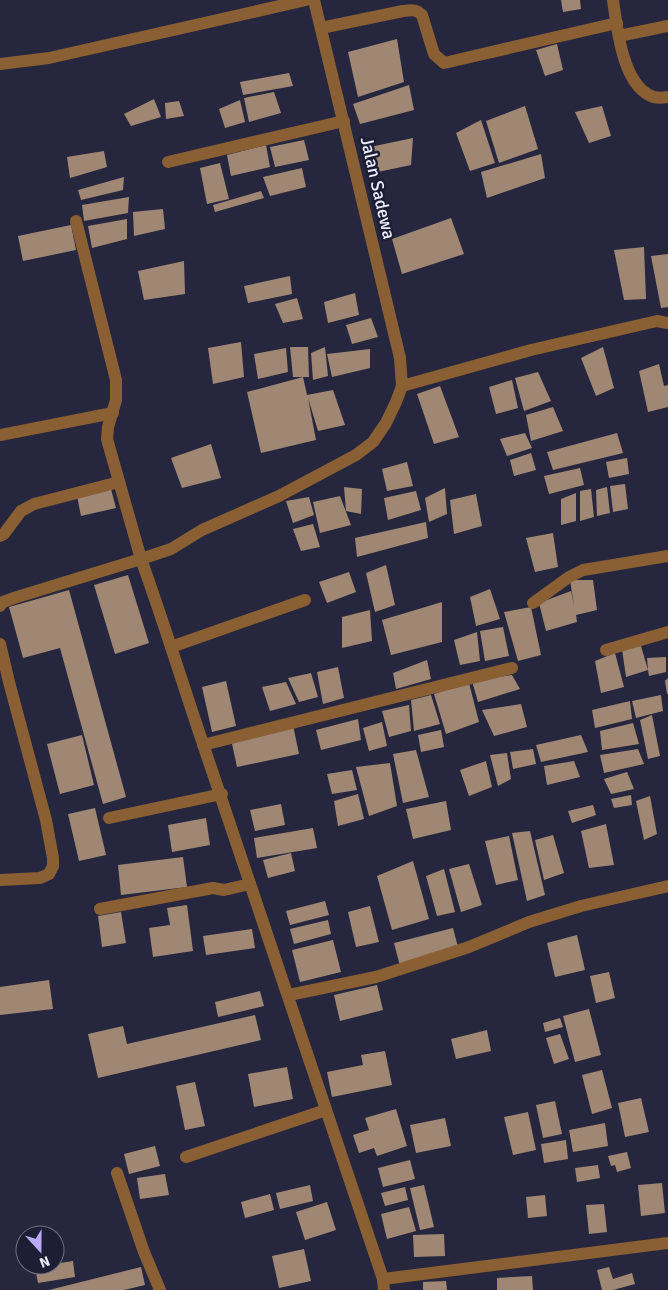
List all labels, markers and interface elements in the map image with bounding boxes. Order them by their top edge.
street label: Jalan Sadewa [356,135,400,241]
north arrow [15,1225,65,1275]
text: N [37,1252,52,1271]

